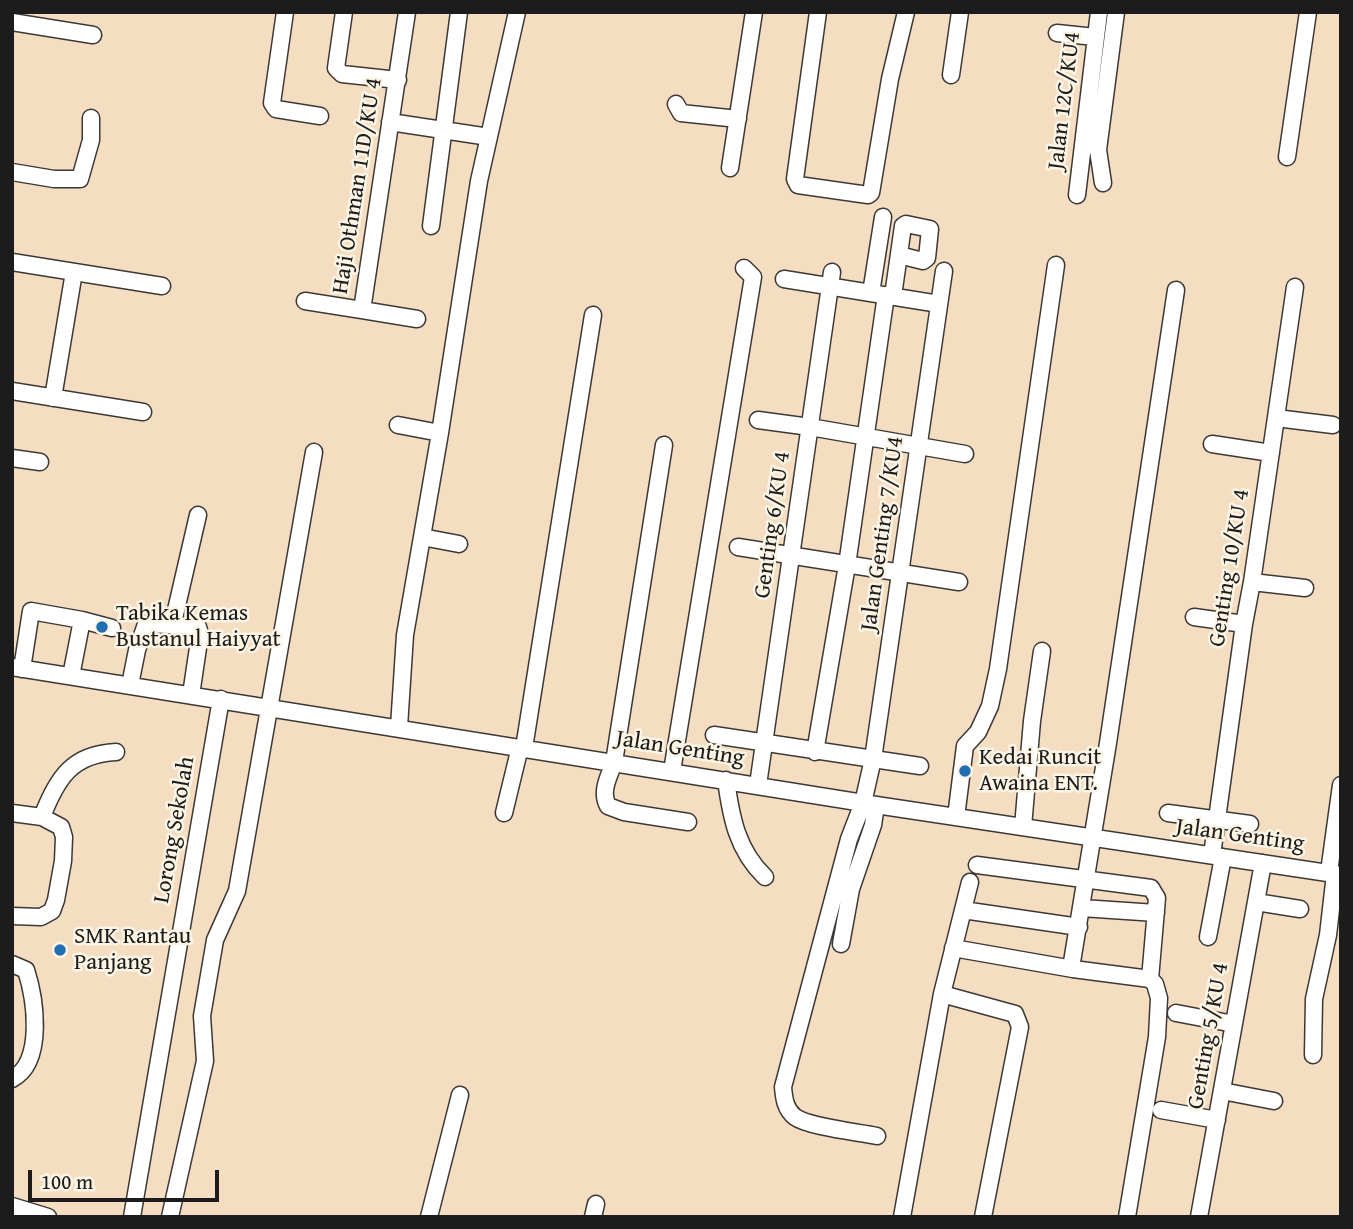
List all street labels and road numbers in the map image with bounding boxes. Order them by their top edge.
street label: Jalan 12C/KU4 [1043,30,1087,172]
street label: Haji Othman 11D/KU 4 [327,76,389,296]
street label: Jalan Genting 7/KU4 [856,435,910,633]
street label: Genting 6/KU 4 [749,450,797,600]
street label: Genting 10/KU 4 [1204,487,1256,649]
street label: Jalan Genting [614,725,746,773]
street label: Lorong Sekolah [149,755,201,905]
street label: Jalan Genting [1174,813,1306,859]
street label: Genting 5/KU 4 [1183,961,1235,1111]

